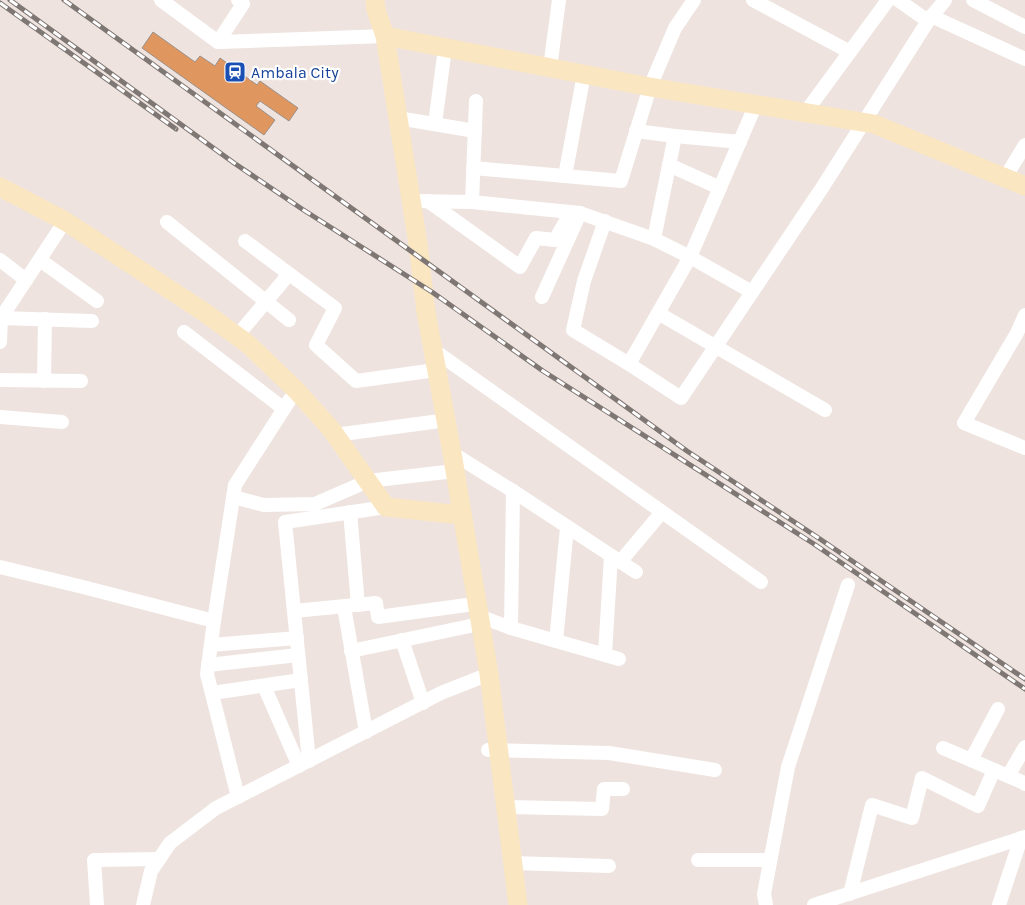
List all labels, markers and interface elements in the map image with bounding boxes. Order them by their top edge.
station icon: Ambala City [223,60,247,84]
place label: Ambala City [251,63,339,82]

